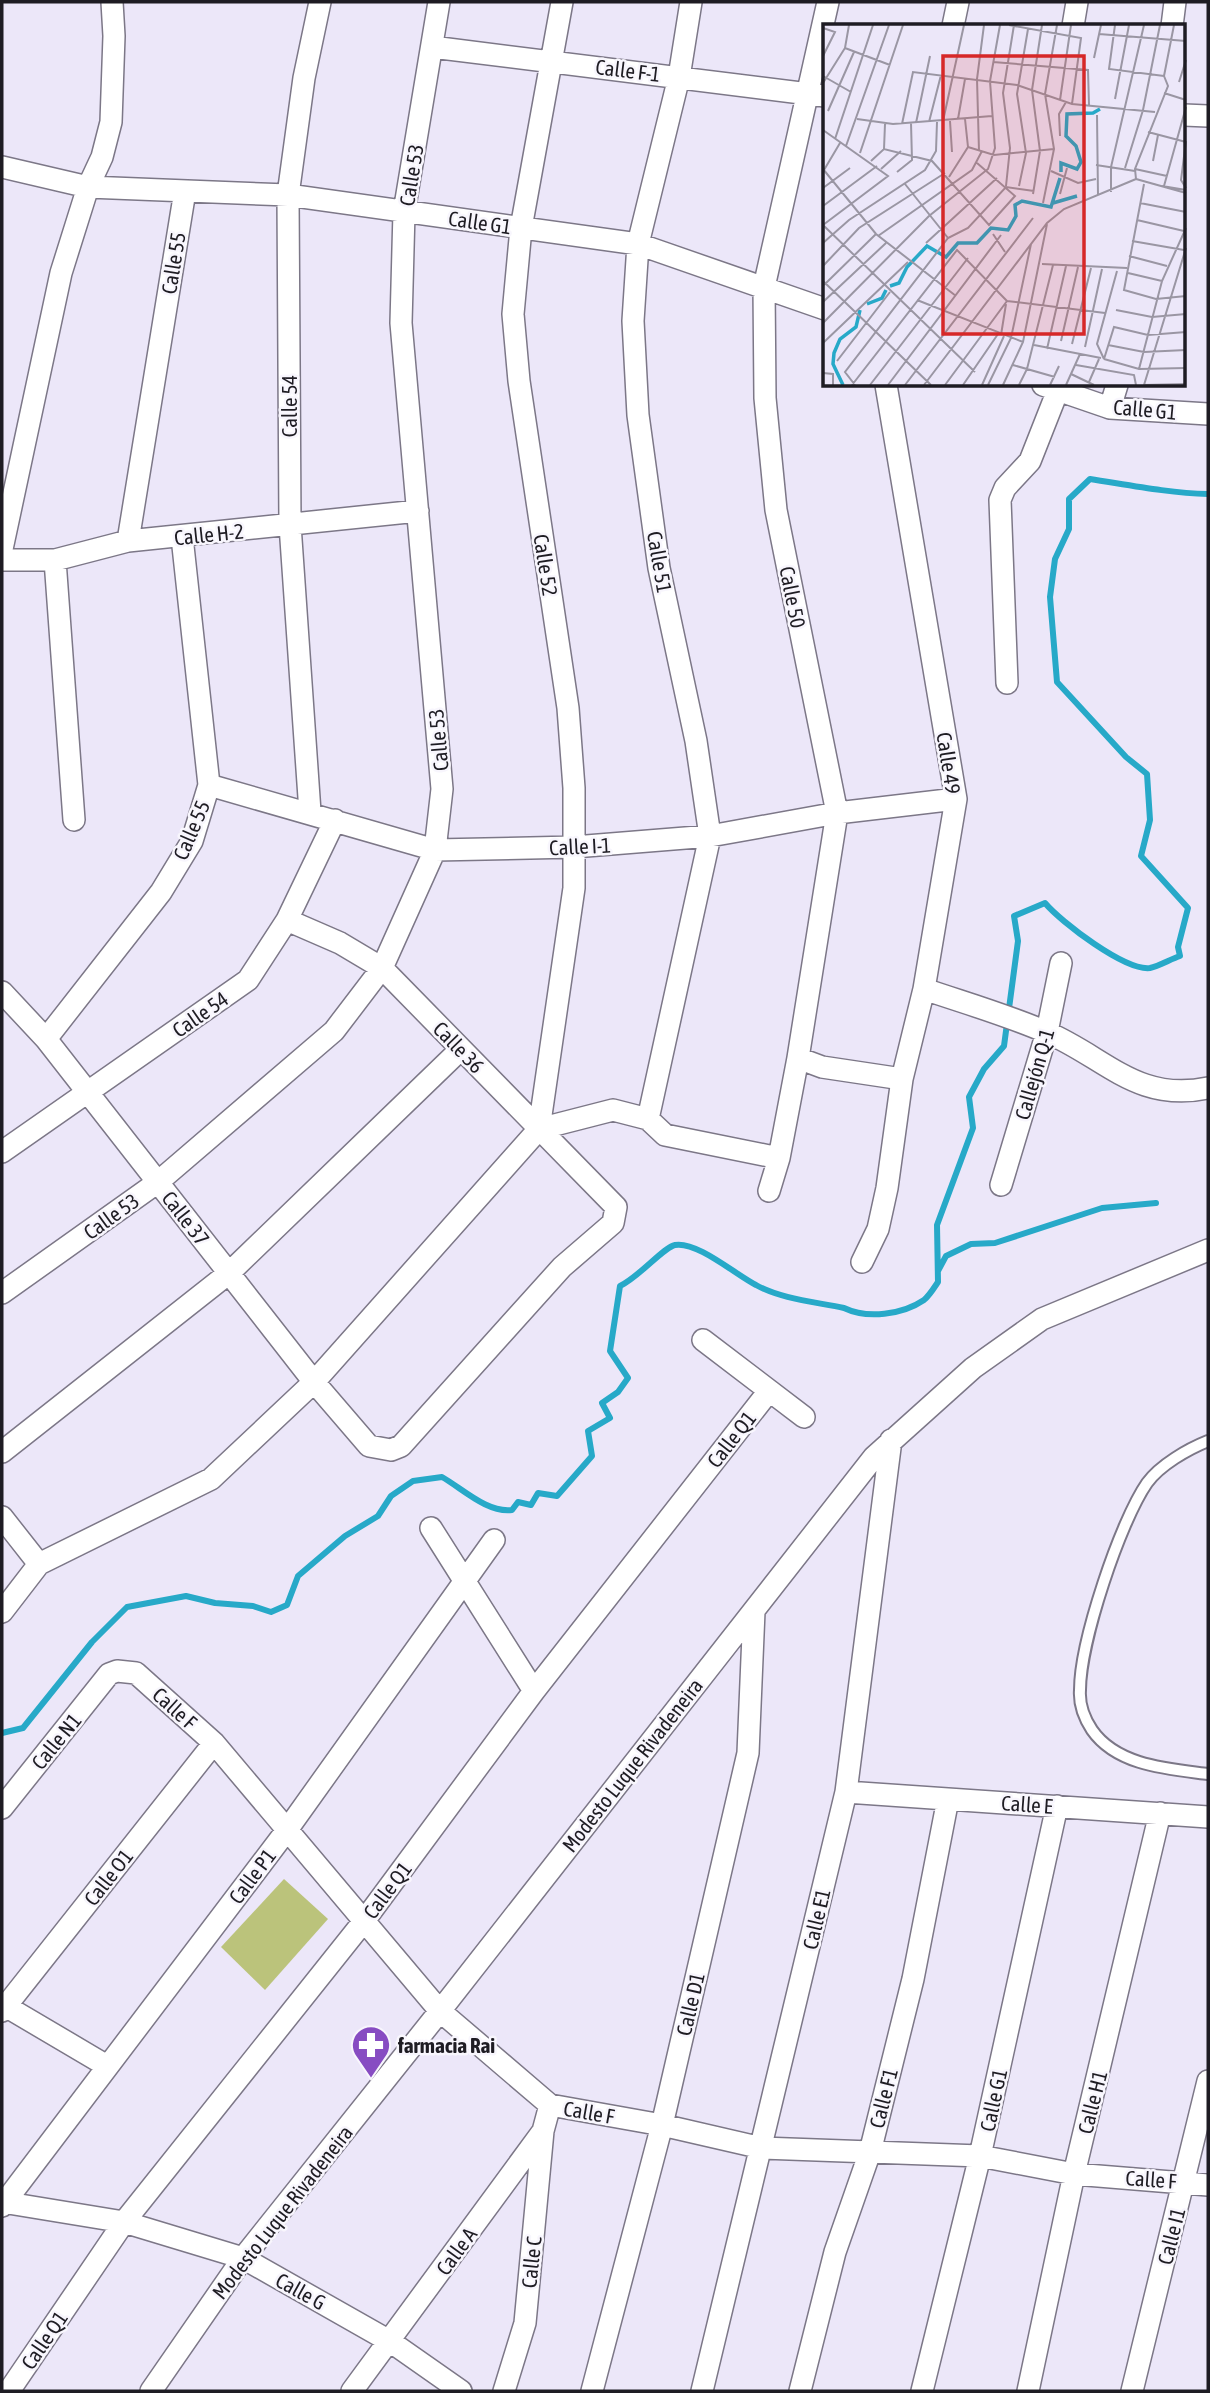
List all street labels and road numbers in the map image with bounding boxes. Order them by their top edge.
street label: Calle F-1 [594,54,662,86]
street label: Calle 53 [394,142,428,208]
street label: Calle G1 [447,206,513,238]
street label: Calle 55 [156,230,190,296]
street label: Calle 54 [277,375,301,437]
street label: Calle G1 [1112,394,1178,424]
street label: Calle H-2 [173,518,245,550]
street label: Calle 51 [643,529,677,595]
street label: Calle 52 [529,532,563,598]
street label: Calle 50 [775,564,811,630]
street label: Calle 53 [423,708,453,772]
street label: Calle 49 [932,730,966,796]
street label: Calle 55 [168,797,214,863]
street label: Calle I-1 [548,832,612,860]
street label: Calle 54 [168,986,232,1042]
street label: Calle 36 [429,1016,489,1078]
street label: Callejón Q-1 [1010,1026,1058,1122]
street label: Calle 37 [157,1186,215,1250]
street label: Calle 53 [79,1188,143,1244]
street label: Calle Q1 [702,1406,760,1472]
street label: Modesto Luque Rivadeneira [557,1674,707,1856]
street label: Calle F [148,1682,202,1734]
street label: Calle N1 [26,1708,86,1774]
street label: Calle E [1000,1790,1054,1818]
street label: Calle O1 [79,1844,137,1910]
street label: Calle P1 [224,1844,280,1908]
street label: Calle Q1 [358,1857,416,1923]
street label: Calle E1 [797,1886,835,1952]
street label: Calle D1 [671,1970,709,2038]
street label: Calle F1 [864,2066,902,2130]
street label: Calle G1 [975,2066,1011,2134]
street label: Calle H1 [1073,2068,1111,2136]
street label: Calle F [562,2096,617,2128]
street label: Modesto Luque Rivadeneira [207,2121,357,2303]
street label: Calle F [1125,2165,1178,2193]
street label: Calle I1 [1152,2205,1190,2267]
street label: Calle A [431,2222,482,2279]
street label: Calle C [516,2234,546,2289]
street label: Calle G [272,2267,330,2315]
street label: Calle Q1 [16,2306,72,2374]

